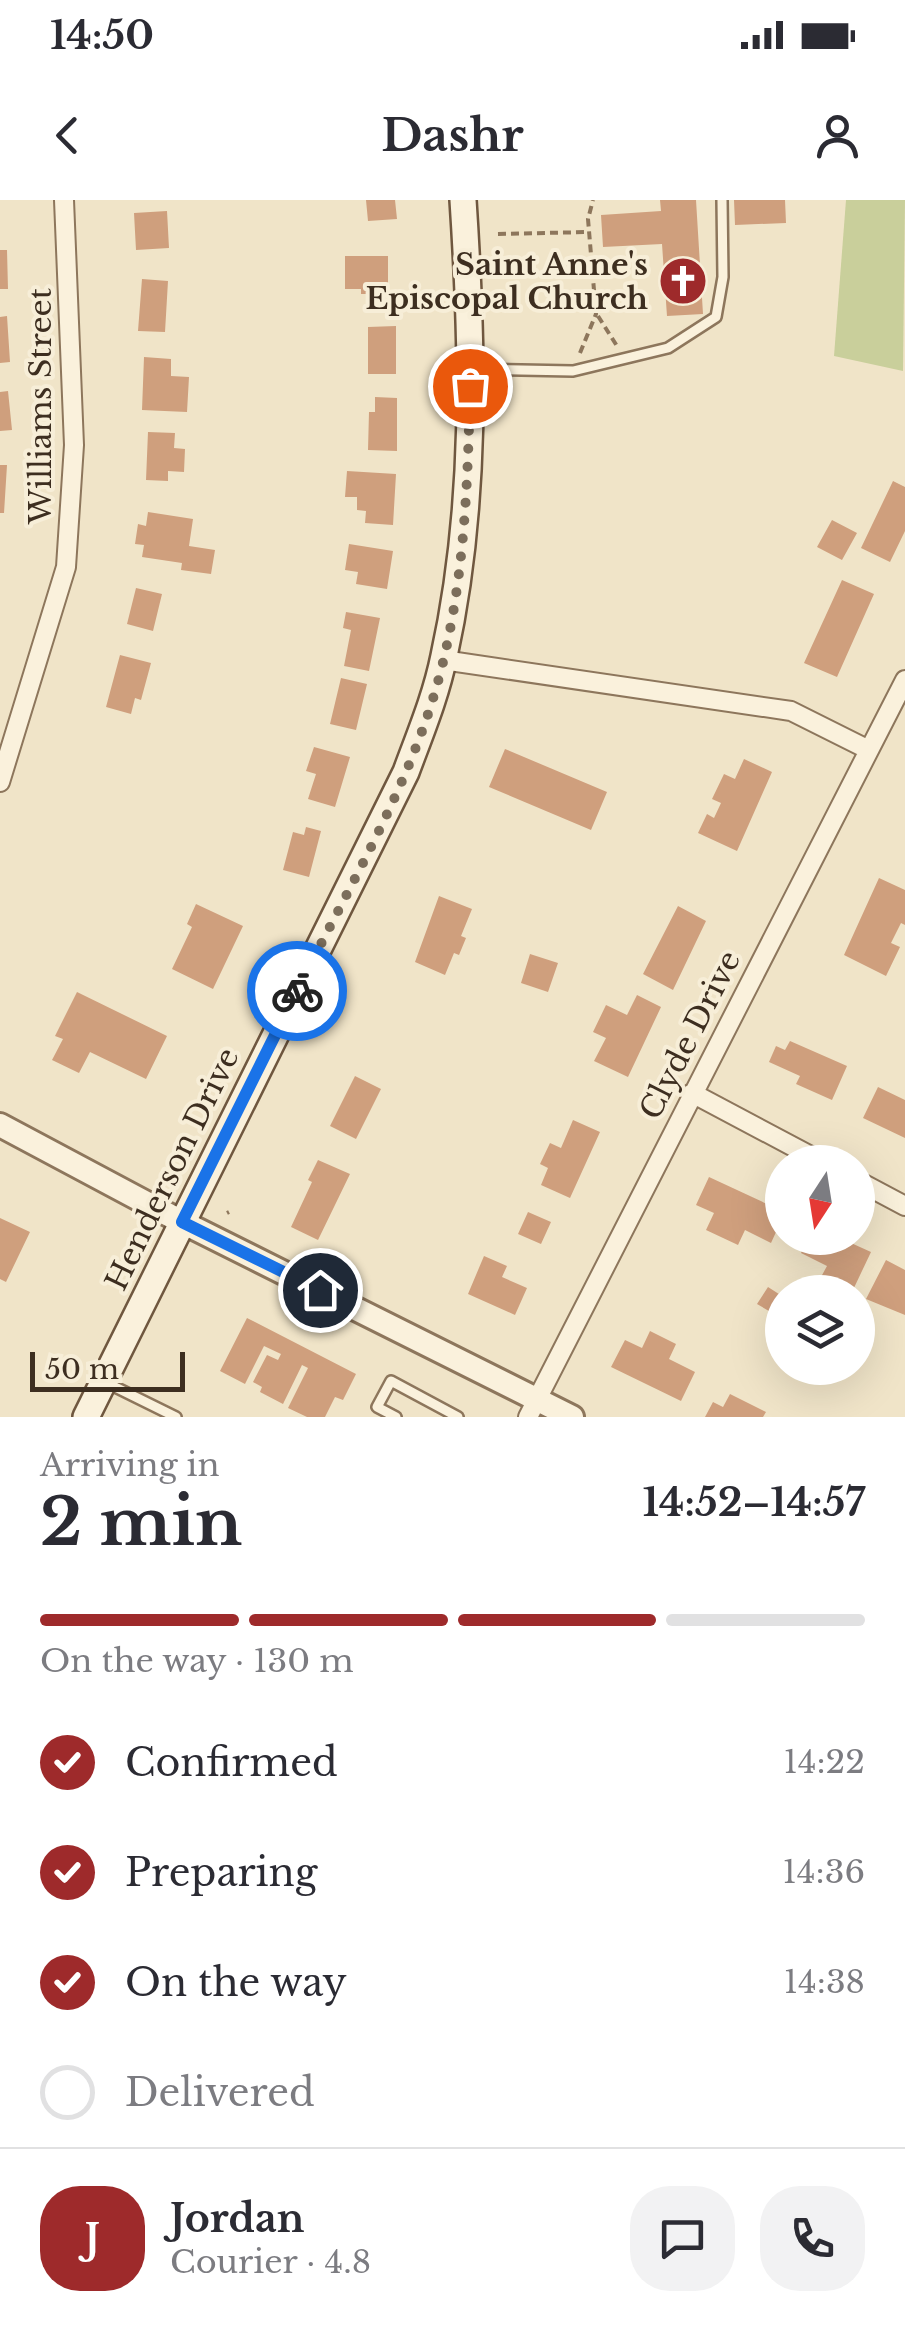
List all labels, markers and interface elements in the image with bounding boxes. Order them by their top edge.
text: 14:50 [50,12,154,59]
text: Dashr [381,107,524,163]
icon: back [40,108,95,163]
icon: person [810,108,865,163]
place label: Saint Anne's Episcopal Church [365,246,649,317]
church icon: Saint Anne's Episcopal Church [657,255,709,307]
street label: Williams Street [22,287,59,525]
pin [428,344,513,429]
icon: bag [443,359,498,414]
courier [247,941,347,1041]
street label: Clyde Drive [632,945,748,1125]
icon: bike [270,964,325,1019]
street label: Henderson Drive [97,1042,247,1296]
north arrow [765,1145,875,1255]
map controls [765,1145,875,1385]
pin [278,1248,363,1333]
icon: home [293,1263,348,1318]
button: layers [765,1275,875,1385]
scale bar [30,1347,185,1392]
text: 50 m [45,1352,119,1387]
text: Arriving in [40,1445,219,1485]
text: 14:52–14:57 [643,1479,865,1526]
text: 2 min [40,1482,242,1563]
text: On the way · 130 m [40,1641,354,1681]
icon: check [40,1735,95,1790]
text: Confirmed [125,1739,338,1786]
text: 14:22 [783,1742,865,1782]
icon: check [40,1845,95,1900]
text: Preparing [125,1849,317,1896]
text: 14:36 [783,1852,865,1892]
icon: check [40,1955,95,2010]
text: On the way [125,1959,347,2006]
text: 14:38 [784,1962,865,2002]
text: Delivered [125,2069,315,2116]
button: chat [630,2186,735,2291]
button: phone [760,2186,865,2291]
text: Jordan [170,2195,304,2242]
text: J [85,2215,100,2262]
text: Courier · 4.8 [170,2242,371,2282]

